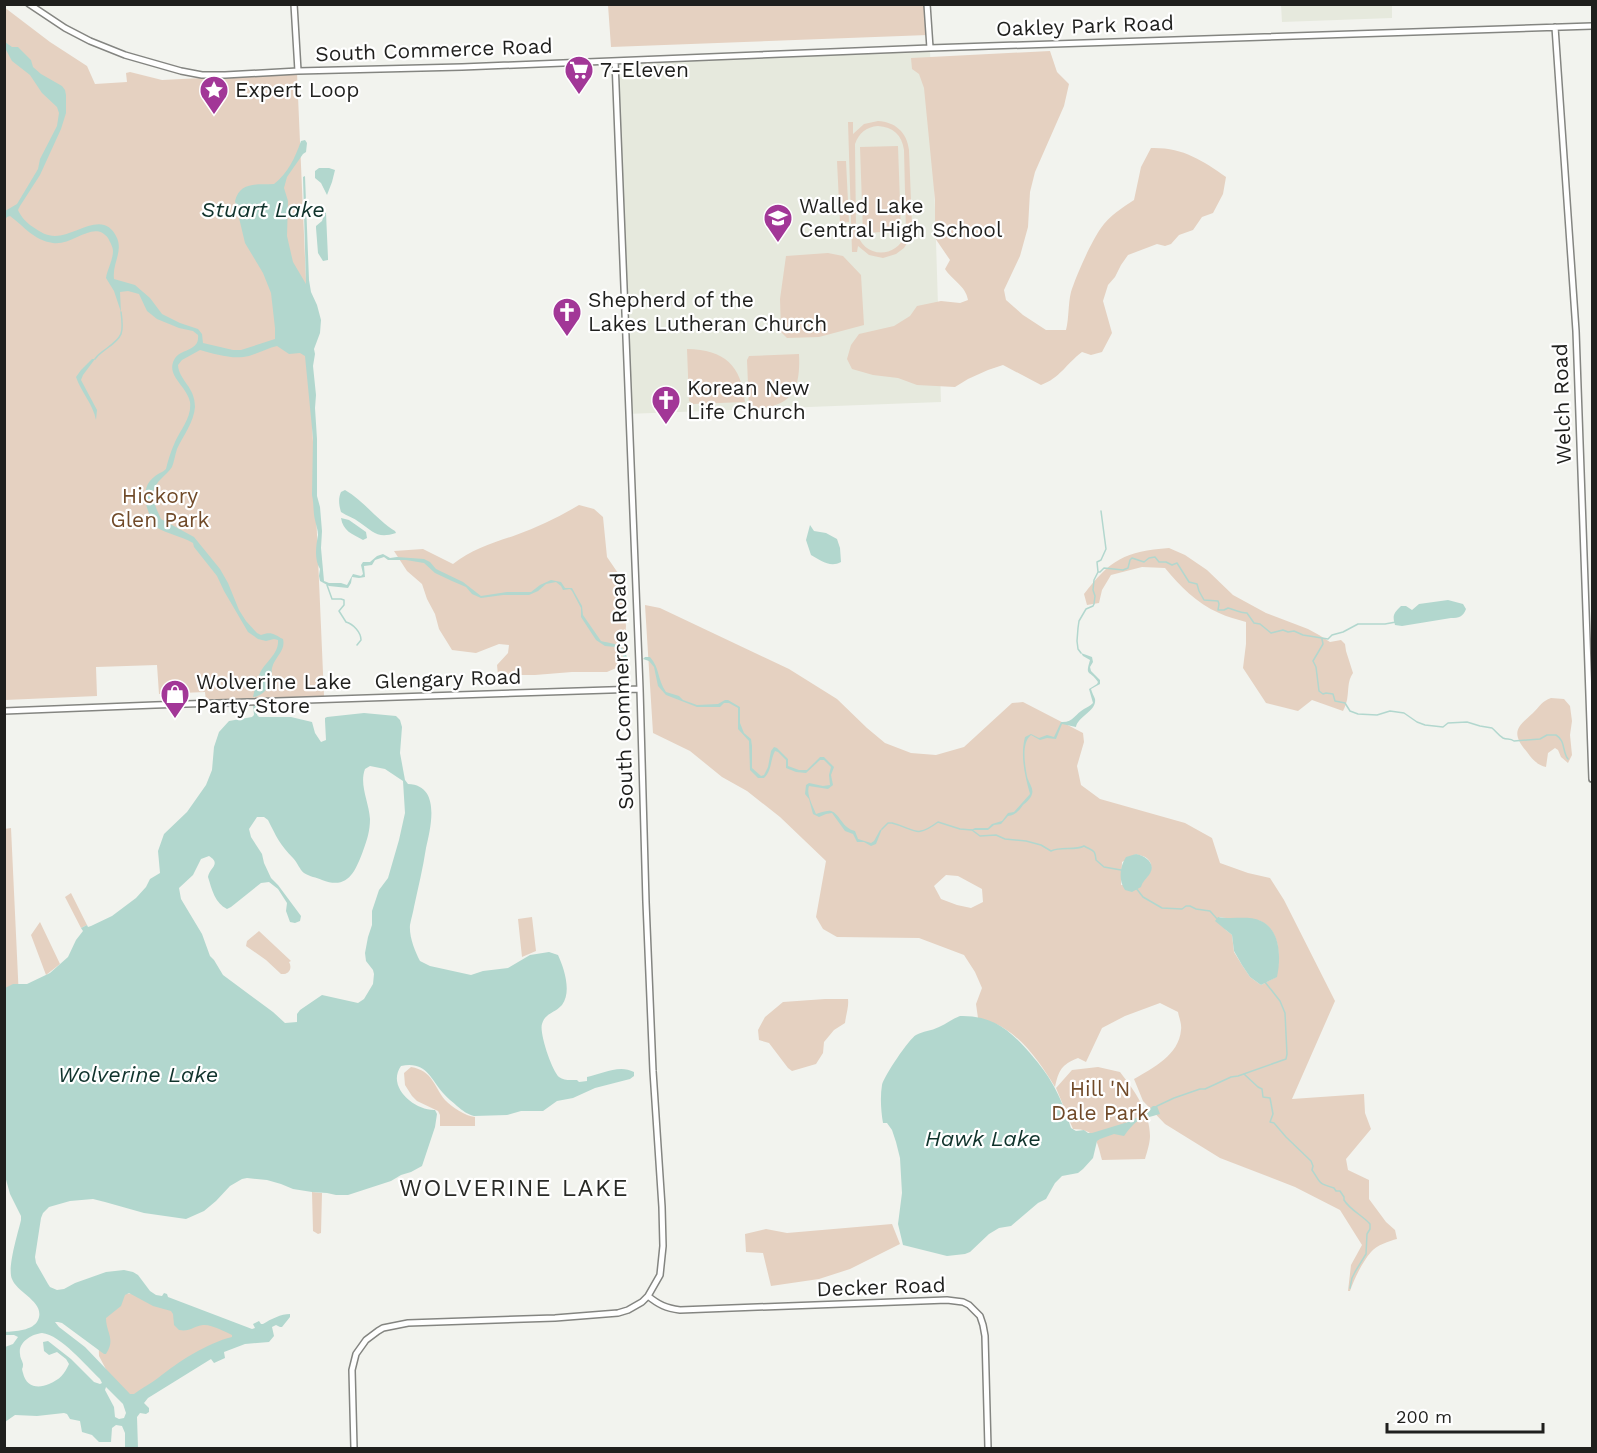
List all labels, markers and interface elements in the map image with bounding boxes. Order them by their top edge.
street label: Oakley Park Road [996,10,1174,41]
street label: South Commerce Road [315,33,553,66]
supermarket icon: 7-Eleven [563,54,595,96]
place label: 7-Eleven [600,57,689,82]
place icon: Expert Loop [198,74,230,116]
place label: Expert Loop [235,77,359,102]
place label: Walled Lake Central High School [799,193,1003,242]
water label: Stuart Lake [201,197,325,222]
school or university icon: Walled Lake Central High School [762,202,794,244]
place label: Shepherd of the Lakes Lutheran Church [588,287,827,336]
church icon: Shepherd of the Lakes Lutheran Church [551,296,583,338]
street label: Welch Road [1547,343,1576,465]
place label: Korean New Life Church [687,375,810,424]
church icon: Korean New Life Church [650,384,682,426]
park label: Hickory Glen Park [110,483,210,532]
street label: South Commerce Road [605,572,638,810]
street label: Glengary Road [374,663,522,694]
place label: Wolverine Lake Party Store [196,669,352,718]
shop icon: Wolverine Lake Party Store [159,678,191,720]
water label: Wolverine Lake [58,1062,218,1087]
park label: Hill 'N Dale Park [1051,1076,1149,1125]
water label: Hawk Lake [925,1126,1041,1151]
district label: WOLVERINE LAKE [399,1174,629,1202]
street label: Decker Road [816,1272,946,1301]
scale bar [1387,1396,1543,1434]
text: 200 m [1396,1406,1452,1427]

